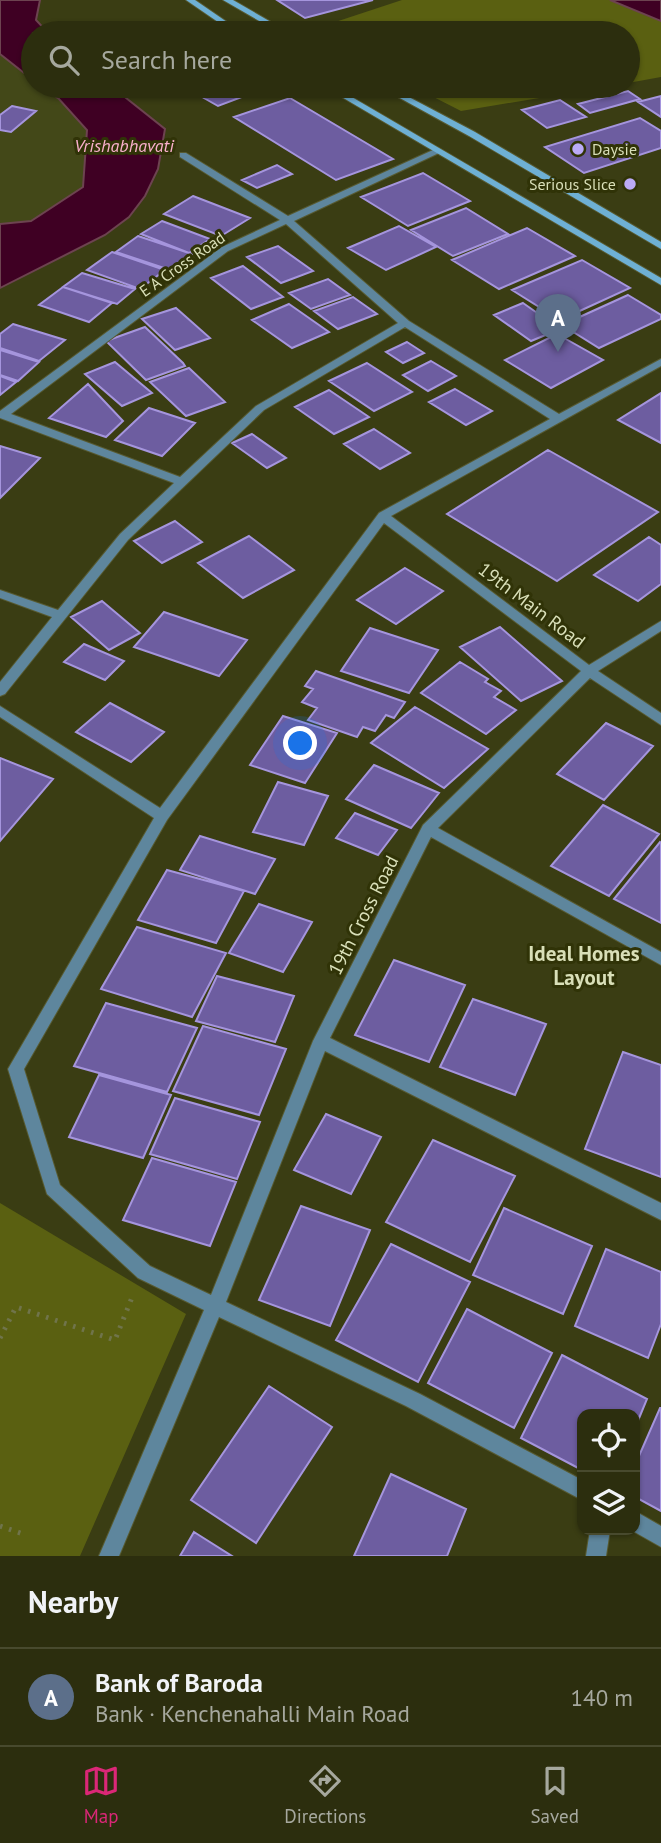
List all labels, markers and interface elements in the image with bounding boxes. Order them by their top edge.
search box [21,21,640,98]
icon: search [45,41,83,79]
text: Search here [101,43,232,76]
water label: Vrishabhavati [74,134,175,157]
place label: Daysie [592,139,637,159]
marker: Daysie [570,141,586,157]
place label: Serious Slice [529,174,616,194]
marker: Serious Slice [622,176,638,192]
street label: E A Cross Road [135,227,229,301]
pin: A [535,294,581,352]
street label: 19th Main Road [474,557,590,653]
your location [283,726,317,760]
street label: 19th Cross Road [323,851,403,979]
district label: Ideal Homes Layout [528,940,640,991]
map controls [577,1409,640,1535]
button: locate [577,1409,640,1472]
button: layers [577,1472,640,1535]
text: Nearby [28,1582,118,1621]
text: Bank of Baroda [95,1666,263,1699]
text: A [44,1683,58,1712]
text: 140 m [571,1683,633,1712]
text: Bank · Kenchenahalli Main Road [95,1699,410,1728]
tab: Map [82,1762,120,1828]
tab: Directions [284,1762,366,1828]
tab: Saved [531,1762,579,1828]

